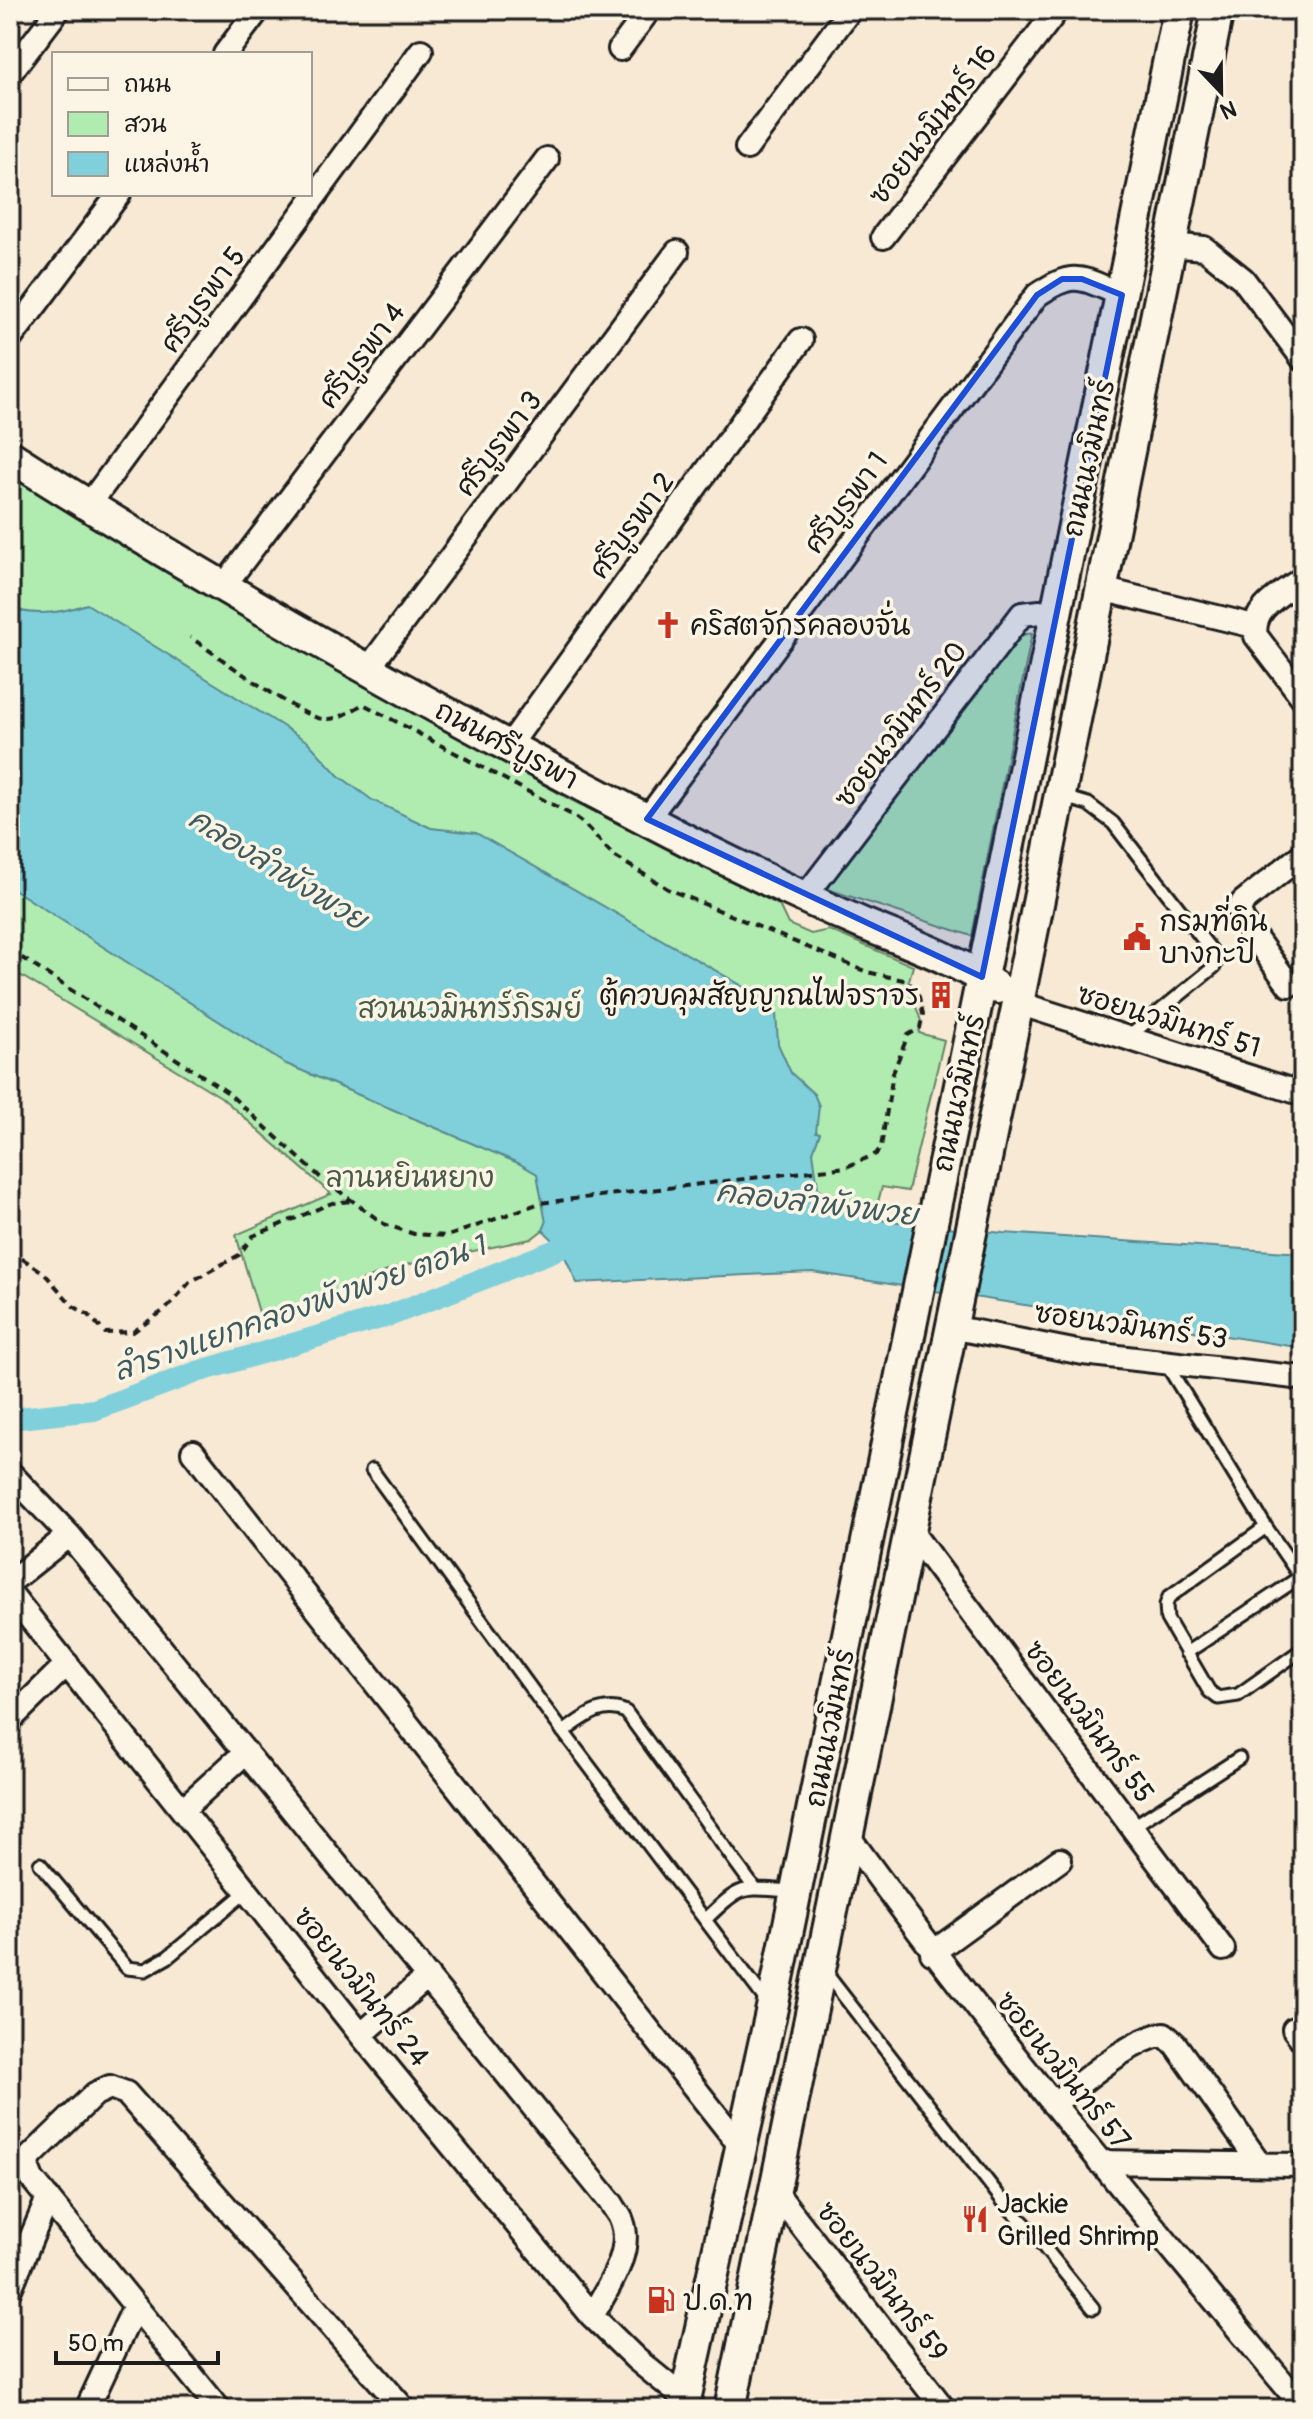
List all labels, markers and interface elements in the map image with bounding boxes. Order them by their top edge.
street label: ซอยนวมินทร์ 16 [859,36,1005,212]
legend [52,52,312,196]
north arrow [1181,52,1261,132]
text: ถนน [124,70,171,99]
text: N [1216,94,1240,125]
text: สวน [124,110,167,139]
text: แหล่งน้ำ [124,141,210,179]
street label: ศรีบูรพา 5 [152,239,255,361]
street label: ศรีบูรพา 4 [310,295,415,417]
street label: ถนนนวมินทร์ [1053,375,1123,541]
street label: ศรีบูรพา 3 [447,384,552,505]
street label: ศรีบูรพา 1 [796,445,897,562]
street label: ศรีบูรพา 2 [581,465,684,587]
place label: คริสตจักรคลองจั่น [690,600,911,644]
church icon: คริสตจักรคลองจั่น [653,610,683,640]
street label: ซอยนวมินทร์ 20 [825,633,975,815]
street label: ถนนศรีบูรพา [428,692,584,799]
water label: คลองลำพังพวย [182,799,376,940]
place label: กรมที่ดิน บางกะปิ [1159,895,1268,972]
public building icon: กรมที่ดิน บางกะปิ [1122,922,1152,952]
street label: ซอยนวมินทร์ 51 [1073,974,1265,1066]
place label: ตู้ควบคุมสัญญาณไฟจราจร [599,976,919,1016]
building icon: ตู้ควบคุมสัญญาณไฟจราจร [926,980,956,1010]
park label: สวนนวมินทร์ภิรมย์ [358,989,582,1027]
street label: ถนนนวมินทร์ [923,1010,993,1176]
park label: ลานหยินหยาง [326,1161,494,1196]
water label: คลองลำพังพวย [714,1172,922,1235]
water label: ลำรางแยกคลองพังพวย ตอน 1 [108,1226,492,1390]
street label: ซอยนวมินทร์ 53 [1032,1293,1230,1357]
street label: ซอยนวมินทร์ 55 [1016,1632,1164,1810]
street label: ถนนนวมินทร์ [795,1645,863,1810]
street label: ซอยนวมินทร์ 24 [286,1898,438,2074]
street label: ซอยนวมินทร์ 57 [988,1983,1140,2157]
place label: Jackie Grilled Shrimp [997,2187,1159,2254]
street label: ซอยนวมินทร์ 59 [808,2193,958,2369]
restaurant icon: Jackie Grilled Shrimp [960,2204,990,2234]
place label: ป.ด.ท [683,2284,753,2319]
fuel station icon: ป.ด.ท [646,2285,676,2315]
scale bar [56,2315,218,2365]
text: 50 m [68,2329,124,2358]

